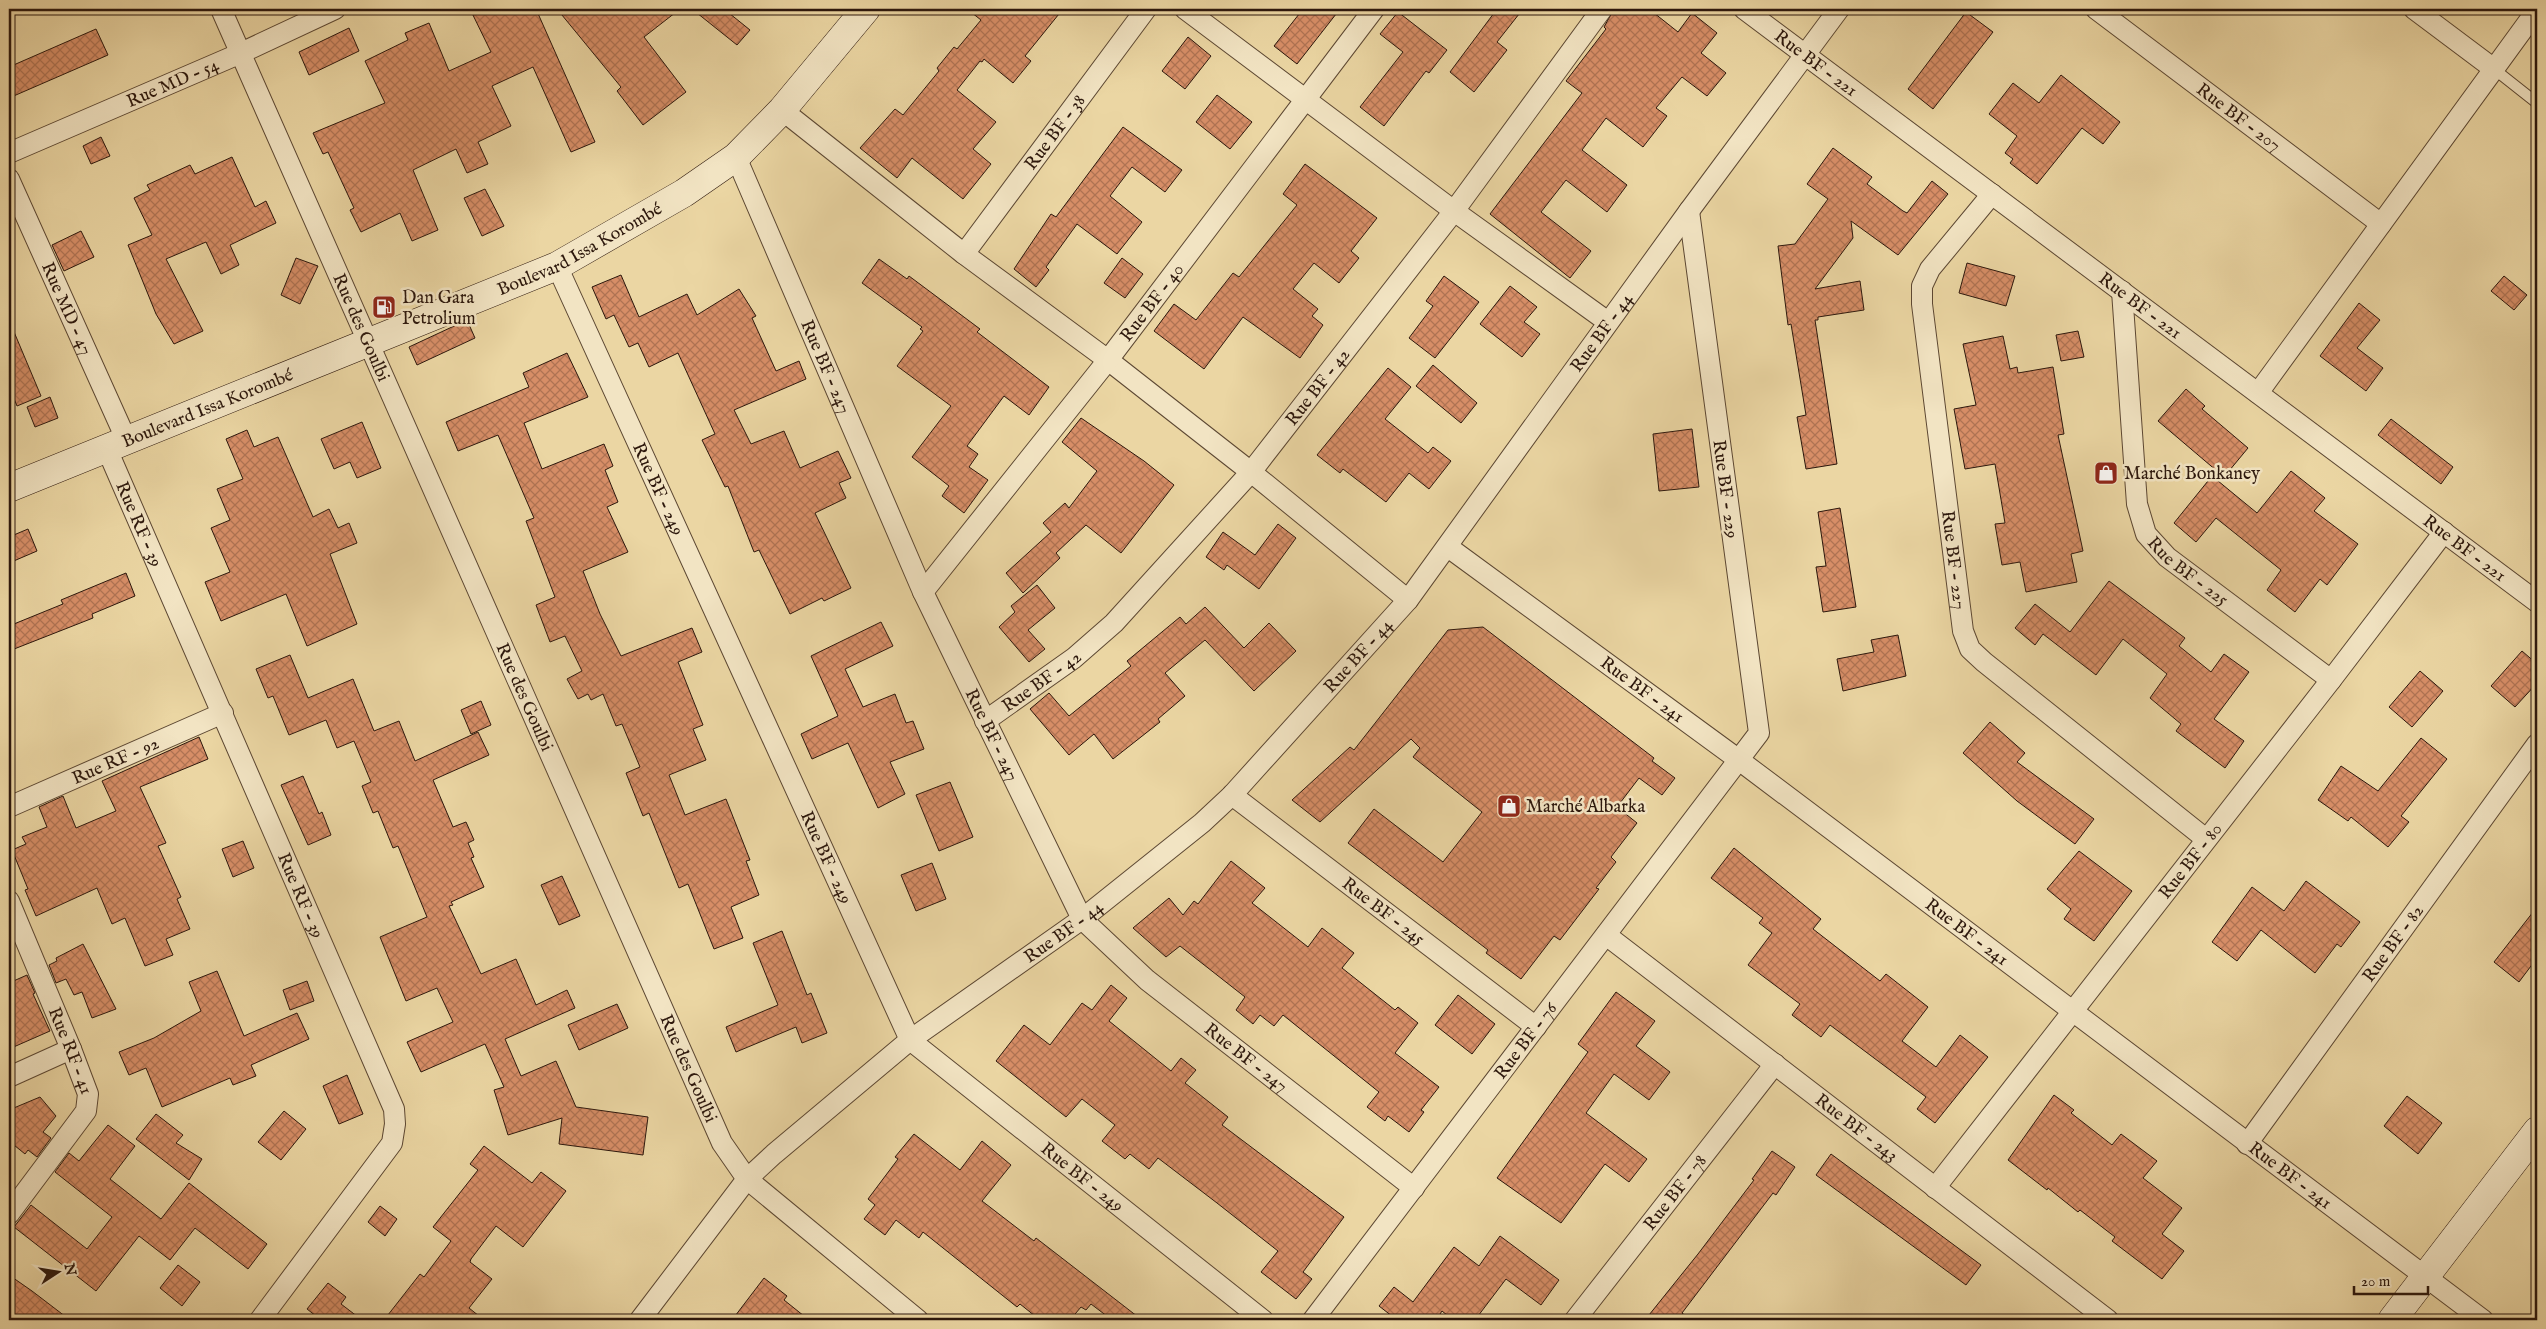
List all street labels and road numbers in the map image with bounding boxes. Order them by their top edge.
street label: Rue BF - 221 [1769,25,1861,103]
street label: Rue MD - 54 [123,54,223,114]
street label: Rue BF - 207 [2191,79,2285,157]
street label: Rue BF - 38 [1020,91,1091,175]
street label: Boulevard Issa Korombé [494,198,667,302]
street label: Rue MD - 47 [35,259,97,359]
street label: Rue BF - 40 [1116,260,1190,347]
street label: Rue BF - 221 [2093,268,2186,345]
street label: Rue des Goulbi [326,270,394,386]
street label: Rue BF - 44 [1566,289,1639,377]
street label: Rue BF - 247 [794,317,855,417]
street label: Rue BF - 42 [1281,344,1356,431]
street label: Boulevard Issa Korombé [119,364,297,454]
street label: Rue BF - 229 [1706,438,1743,540]
street label: Rue BF - 249 [626,439,688,540]
street label: Rue RF - 39 [109,478,167,571]
street label: Rue BF - 227 [1935,509,1970,611]
street label: Rue BF - 221 [2418,511,2510,588]
street label: Rue BF - 225 [2141,533,2233,612]
street label: Rue BF - 44 [1319,615,1398,699]
street label: Rue des Goulbi [490,640,558,755]
street label: Rue BF - 42 [998,647,1087,718]
street label: Rue BF - 241 [1595,652,1688,729]
street label: Rue BF - 247 [959,685,1023,785]
street label: Rue RF - 92 [69,733,163,791]
street label: Rue BF - 249 [794,808,857,908]
street label: Rue BF - 80 [2154,819,2228,904]
street label: Rue RF - 39 [271,850,328,942]
street label: Rue BF - 245 [1337,873,1429,951]
street label: Rue BF - 241 [1920,894,2012,972]
street label: Rue BF - 44 [1020,896,1109,969]
street label: Rue BF - 82 [2358,901,2430,987]
street label: Rue BF - 76 [1490,998,1563,1084]
street label: Rue RF - 41 [42,1004,97,1098]
street label: Rue des Goulbi [654,1011,722,1127]
street label: Rue BF - 247 [1199,1019,1292,1098]
street label: Rue BF - 243 [1810,1089,1902,1168]
street label: Rue BF - 249 [1035,1138,1128,1218]
street label: Rue BF - 241 [2243,1138,2336,1215]
street label: Rue BF - 78 [1639,1151,1713,1236]

